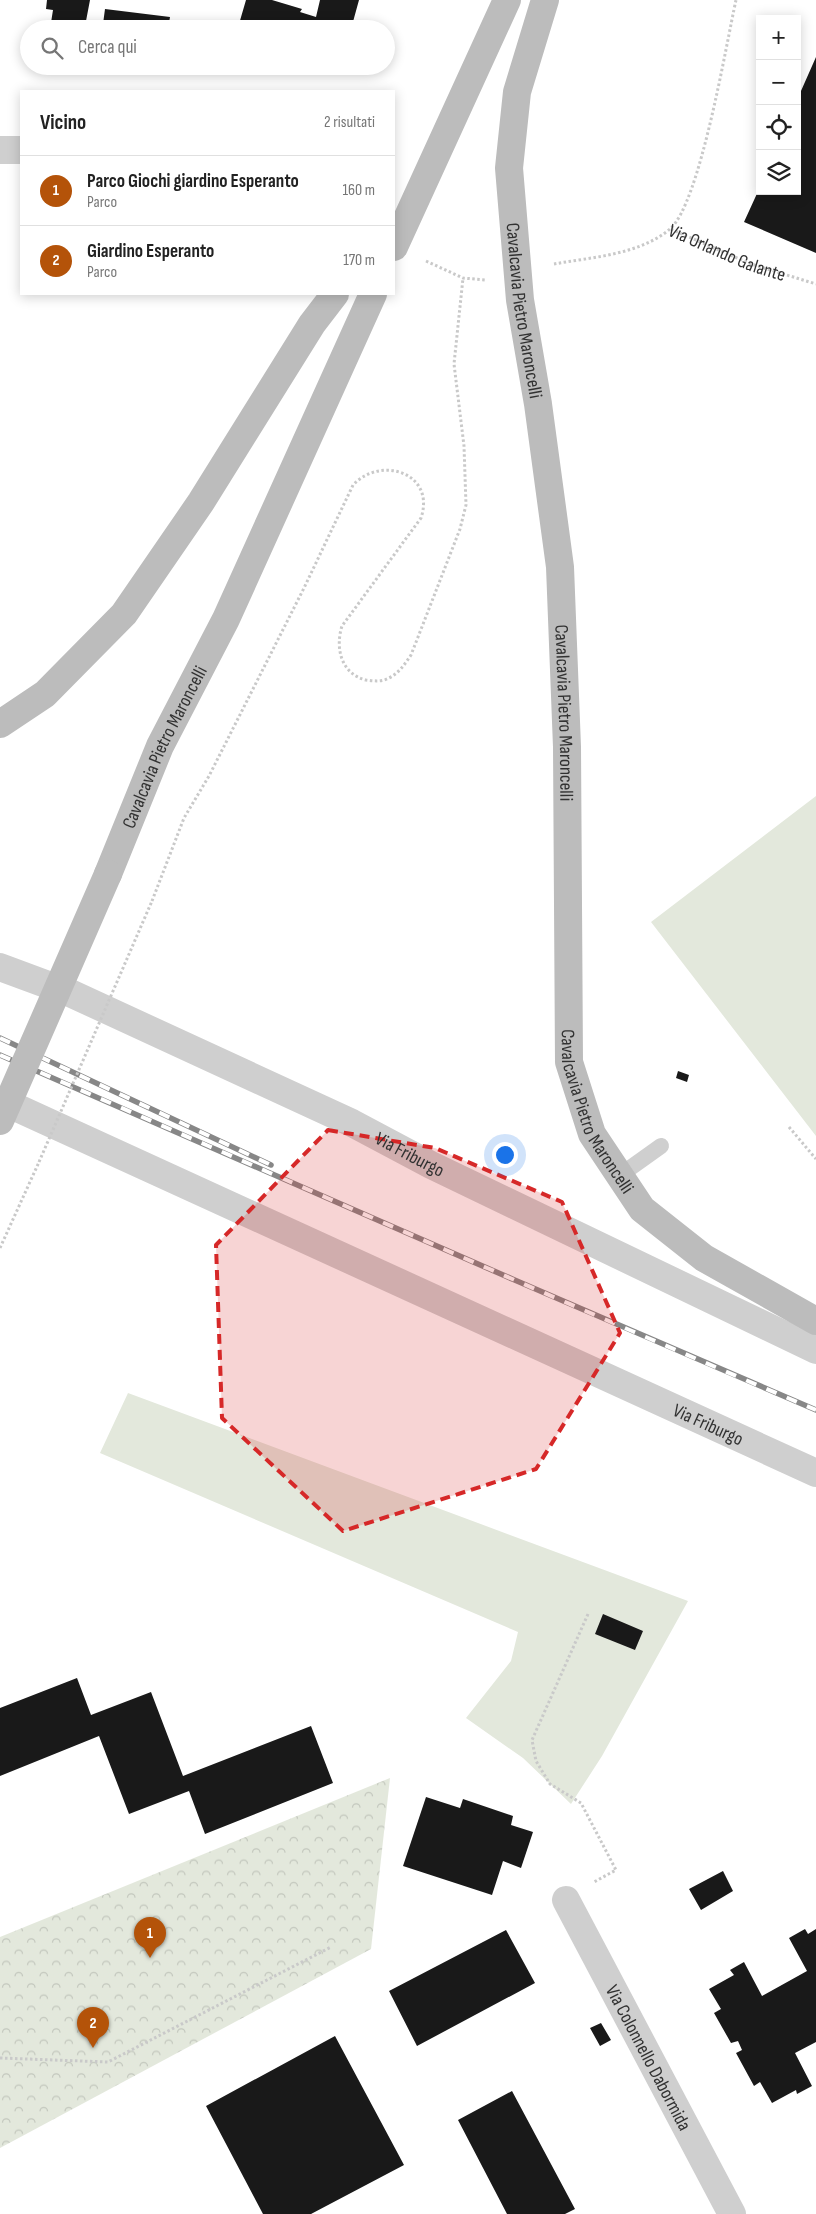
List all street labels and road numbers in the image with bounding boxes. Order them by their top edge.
street label: Via Orlando Galante [665,219,788,287]
street label: Cavalcavia Pietro Maroncelli [501,222,547,400]
street label: Cavalcavia Pietro Maroncelli [549,624,577,801]
street label: Cavalcavia Pietro Maroncelli [118,662,213,832]
street label: Cavalcavia Pietro Maroncelli [556,1029,638,1198]
street label: Via Friburgo [371,1127,448,1183]
street label: Via Friburgo [669,1399,747,1451]
street label: Via Colonnello Dabormida [600,1981,696,2135]

